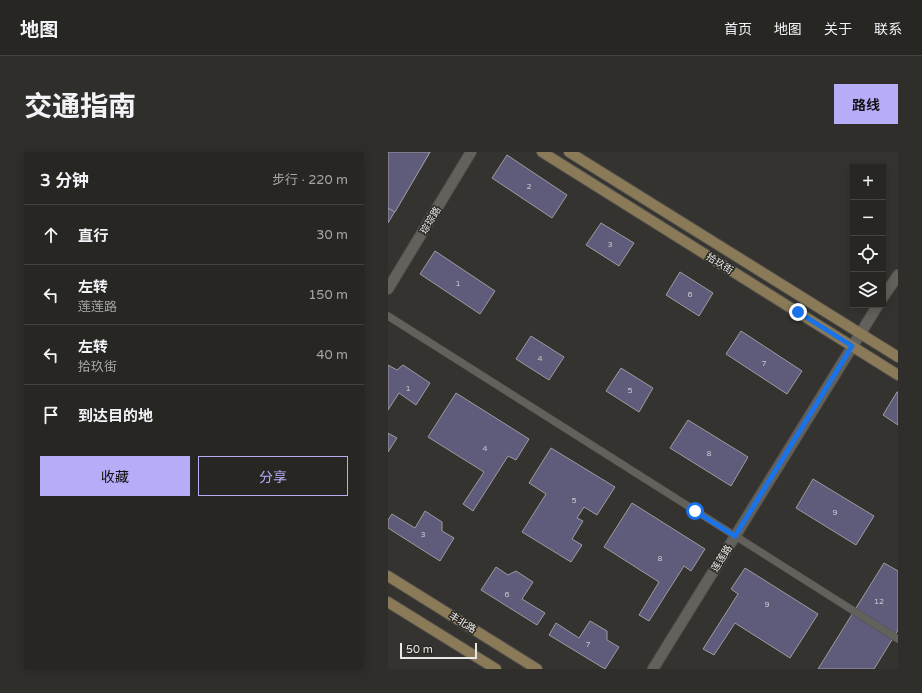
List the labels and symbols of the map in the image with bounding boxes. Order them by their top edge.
house number: 2 [526,182,532,191]
street label: 琮琮路 [418,205,444,236]
house number: 3 [607,240,613,249]
street label: 拾玖街 [704,251,735,277]
house number: 1 [455,279,461,288]
house number: 6 [687,290,693,299]
route end [789,303,807,321]
house number: 4 [537,354,543,363]
house number: 7 [761,359,767,368]
house number: 1 [405,384,411,393]
house number: 5 [627,386,633,395]
house number: 4 [482,444,488,453]
house number: 8 [706,449,712,458]
house number: 5 [571,496,577,505]
route start [686,502,704,520]
house number: 9 [832,508,838,517]
house number: 3 [420,530,426,539]
street label: 莲莲路 [709,543,735,574]
house number: 8 [657,554,663,563]
house number: 6 [504,590,510,599]
house number: 12 [874,597,884,606]
house number: 9 [764,600,770,609]
street label: 丰北路 [447,610,478,636]
house number: 7 [585,640,591,649]
scale bar [400,641,477,660]

